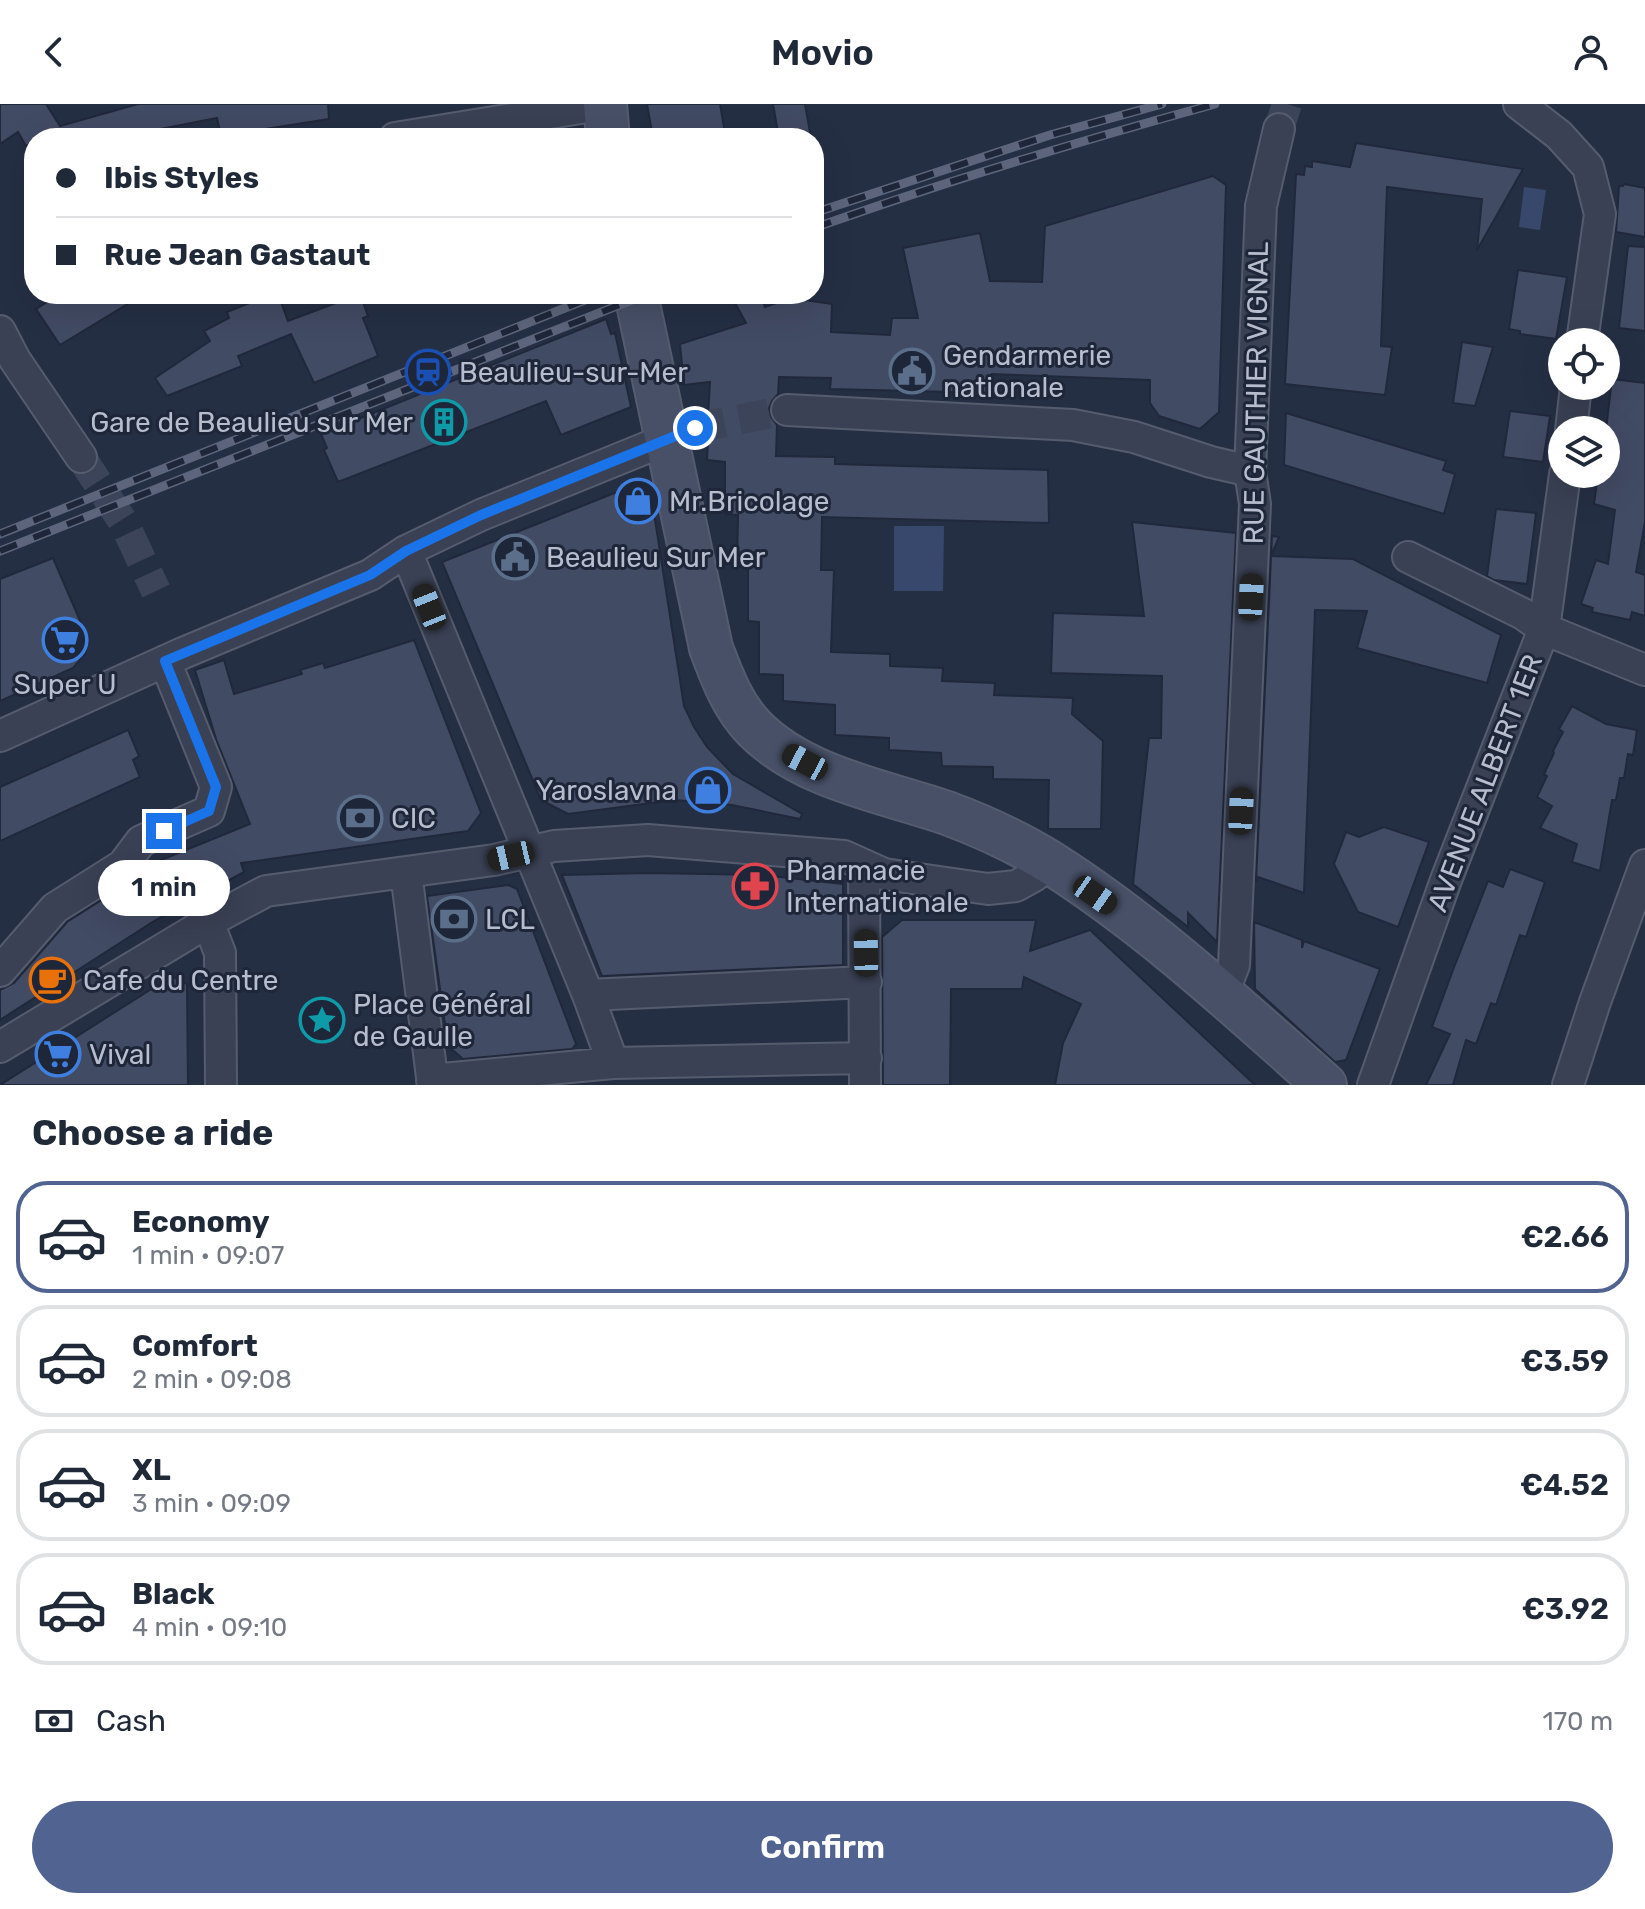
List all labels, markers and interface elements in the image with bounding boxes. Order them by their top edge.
icon: back [32,30,76,74]
icon: person [1569,30,1613,74]
text: Movio [771,31,874,74]
text: Ibis Styles [104,160,259,196]
text: Rue Jean Gastaut [104,237,370,273]
street label: RUE GAUTHIER VIGNAL [1237,241,1275,545]
map controls [1548,328,1620,488]
button: locate [1548,328,1620,400]
place label: Gendarmerie nationale [943,339,1111,404]
public building icon: Gendarmerie nationale [888,347,936,395]
station icon: Beaulieu-sur-Mer [404,348,452,396]
place label: Beaulieu-sur-Mer [459,356,688,389]
building icon: Gare de Beaulieu sur Mer [420,398,468,446]
place label: Gare de Beaulieu sur Mer [90,406,413,439]
route start [677,410,713,446]
button: layers [1548,416,1620,488]
shop icon: Mr.Bricolage [614,477,662,525]
place label: Mr.Bricolage [669,485,830,518]
public building icon: Beaulieu Sur Mer [491,533,539,581]
place label: Beaulieu Sur Mer [546,541,766,574]
car [1238,572,1264,622]
car [409,580,449,634]
supermarket icon: Super U [41,616,89,664]
street label: AVENUE ALBERT 1ER [1421,650,1549,916]
place label: Super U [13,668,117,701]
car [778,740,832,784]
shop icon: Yaroslavna [684,766,732,814]
place label: Yaroslavna [536,774,677,807]
car [1228,786,1254,836]
bank icon: CIC [336,794,384,842]
place label: CIC [391,802,436,835]
route end [146,813,182,849]
car [485,839,537,873]
place label: Pharmacie Internationale [786,854,969,919]
callout: 1 min [98,859,230,915]
pharmacy icon: Pharmacie Internationale [731,862,779,910]
car [1068,871,1122,919]
text: 1 min [131,872,197,903]
bank icon: LCL [430,895,478,943]
place label: LCL [485,903,535,936]
car [854,929,878,977]
cafe icon: Cafe du Centre [28,956,76,1004]
place label: Cafe du Centre [83,964,278,997]
place label: Place Général de Gaulle [353,988,531,1053]
place icon: Place Général de Gaulle [298,996,346,1044]
supermarket icon: Vival [34,1030,82,1078]
place label: Vival [89,1038,151,1071]
text: Choose a ride [32,1111,273,1154]
icon: car [36,1201,108,1273]
text: Economy [132,1204,270,1240]
text: €2.66 [1520,1219,1609,1255]
text: 1 min · 09:07 [132,1240,284,1271]
icon: car [36,1325,108,1397]
text: Comfort [132,1328,258,1364]
text: €3.59 [1520,1343,1609,1379]
text: 2 min · 09:08 [132,1364,292,1395]
icon: car [36,1449,108,1521]
text: XL [132,1452,171,1488]
text: €4.52 [1520,1467,1609,1503]
text: 3 min · 09:09 [132,1488,291,1519]
icon: car [36,1573,108,1645]
text: Black [132,1576,215,1612]
text: €3.92 [1522,1591,1609,1627]
text: 4 min · 09:10 [132,1612,287,1643]
icon: cash [32,1699,76,1743]
text: Cash [96,1703,166,1739]
text: 170 m [1543,1706,1613,1737]
button: Confirm [32,1801,1613,1893]

